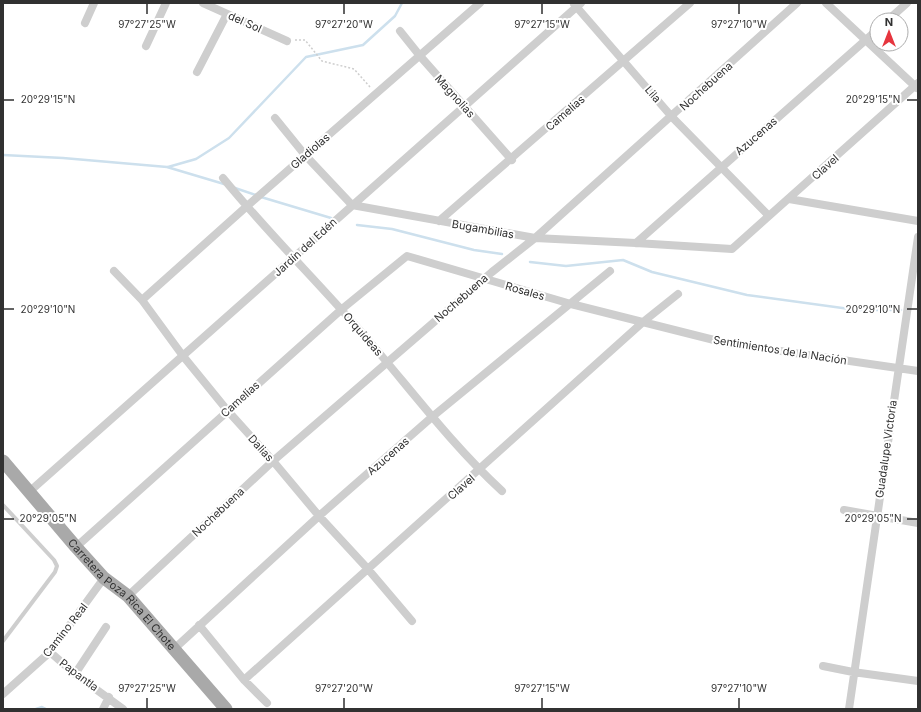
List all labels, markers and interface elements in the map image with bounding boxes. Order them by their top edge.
street label: del Sol [226,8,264,36]
north arrow [869,12,909,52]
text: N [885,15,893,29]
text: 97°27'25"W [118,18,176,30]
text: 97°27'20"W [315,18,373,30]
text: 97°27'15"W [514,18,570,30]
text: 97°27'10"W [711,18,767,30]
street label: Nochebuena [677,59,735,113]
street label: Magnolias [432,72,478,121]
street label: Lila [642,83,664,105]
street label: Camelias [542,92,588,134]
text: 20°29'15"N [21,93,75,105]
text: 20°29'15"N [846,93,900,105]
street label: Azucenas [732,114,780,158]
street label: Gladiolas [287,130,333,172]
street label: Clavel [809,151,841,183]
street label: Jardín del Edén [270,215,340,279]
street label: Bugambilias [451,217,515,241]
street label: Nochebuena [431,271,491,325]
street label: Rosales [504,279,547,303]
text: 20°29'10"N [21,303,75,315]
text: 20°29'10"N [846,303,900,315]
street label: Orquídeas [340,309,386,359]
street label: Sentimientos de la Nación [712,333,848,367]
street label: Camelias [218,378,263,420]
street label: Guadalupe Victoria [872,399,900,499]
street label: Dalias [245,432,277,465]
street label: Azucenas [364,434,412,478]
street label: Clavel [444,471,478,503]
street label: Nochebuena [189,484,247,540]
text: 20°29'05"N [20,512,76,524]
text: 20°29'05"N [845,512,901,524]
street label: Carretera Poza Rica El Chote [65,536,179,653]
street label: Camino Real [39,600,91,660]
street label: Papantla [57,656,101,694]
text: 97°27'25"W [118,682,176,694]
text: 97°27'20"W [315,682,373,694]
text: 97°27'15"W [514,682,570,694]
text: 97°27'10"W [711,682,767,694]

